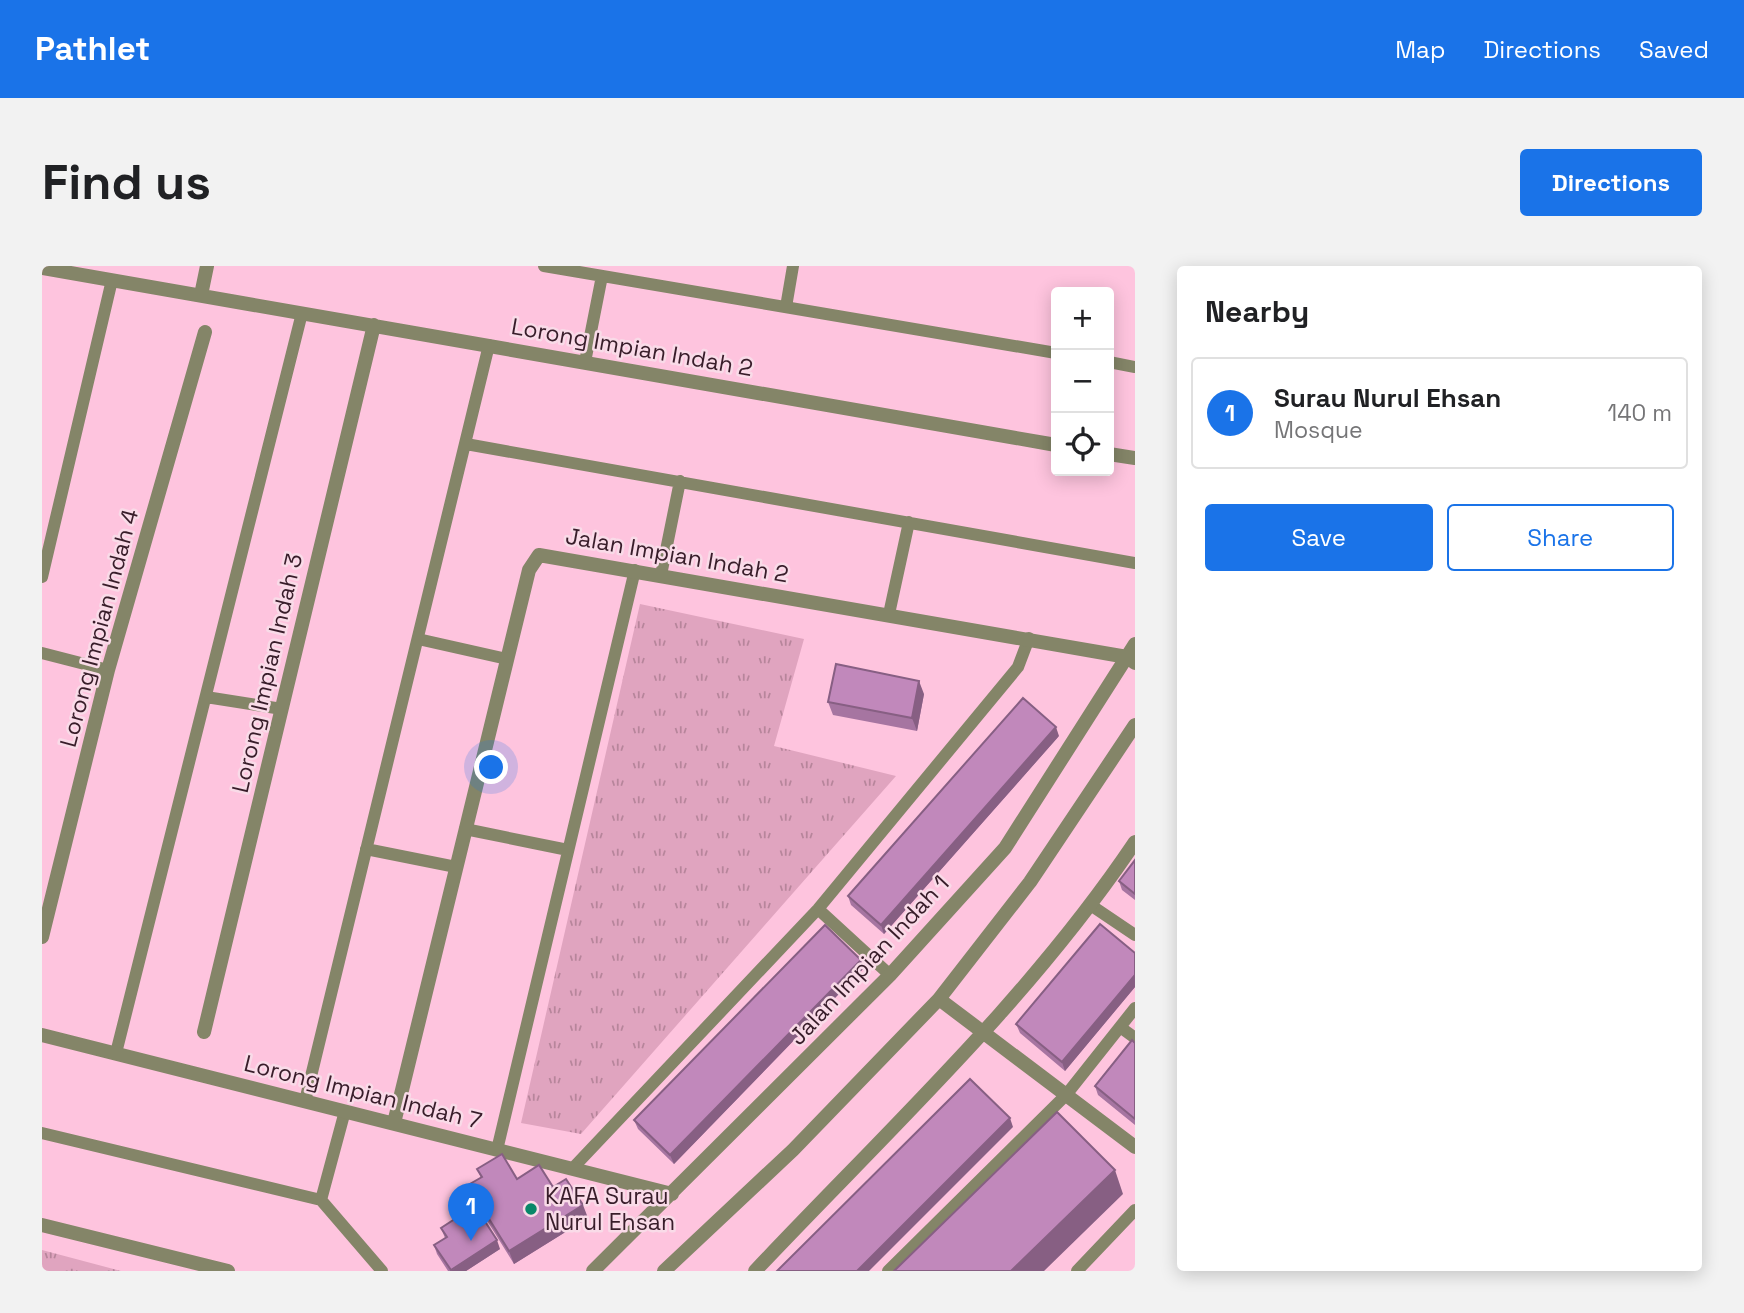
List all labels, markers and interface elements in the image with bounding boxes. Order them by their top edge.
text: Pathlet [35,28,150,70]
text: Map [1395,34,1445,65]
text: Directions [1483,34,1601,65]
text: Saved [1639,34,1709,65]
button: Directions [1520,149,1702,216]
text: Find us [42,151,211,213]
map controls [1051,287,1114,476]
button: + [1051,287,1114,350]
text: Nearby [1205,292,1309,331]
street label: Lorong Impian Indah 2 [509,311,755,383]
button: − [1051,350,1114,413]
text: Surau Nurul Ehsan [1274,381,1501,415]
text: 1 [1225,398,1235,428]
text: 140 m [1608,398,1672,428]
button: locate [1051,413,1114,476]
text: Mosque [1274,415,1363,445]
button: Save [1205,504,1433,571]
button: Share [1447,504,1674,571]
street label: Lorong Impian Indah 4 [53,506,145,750]
street label: Jalan Impian Indah 2 [563,521,791,589]
street label: Lorong Impian Indah 3 [225,550,309,796]
your location [474,750,508,784]
street label: Jalan Impian Indah 1 [782,869,956,1051]
street label: Lorong Impian Indah 7 [241,1048,485,1136]
place label: KAFA Surau Nurul Ehsan [545,1181,675,1237]
pin: 1 [448,1183,494,1241]
marker: KAFA Surau Nurul Ehsan [523,1201,539,1217]

